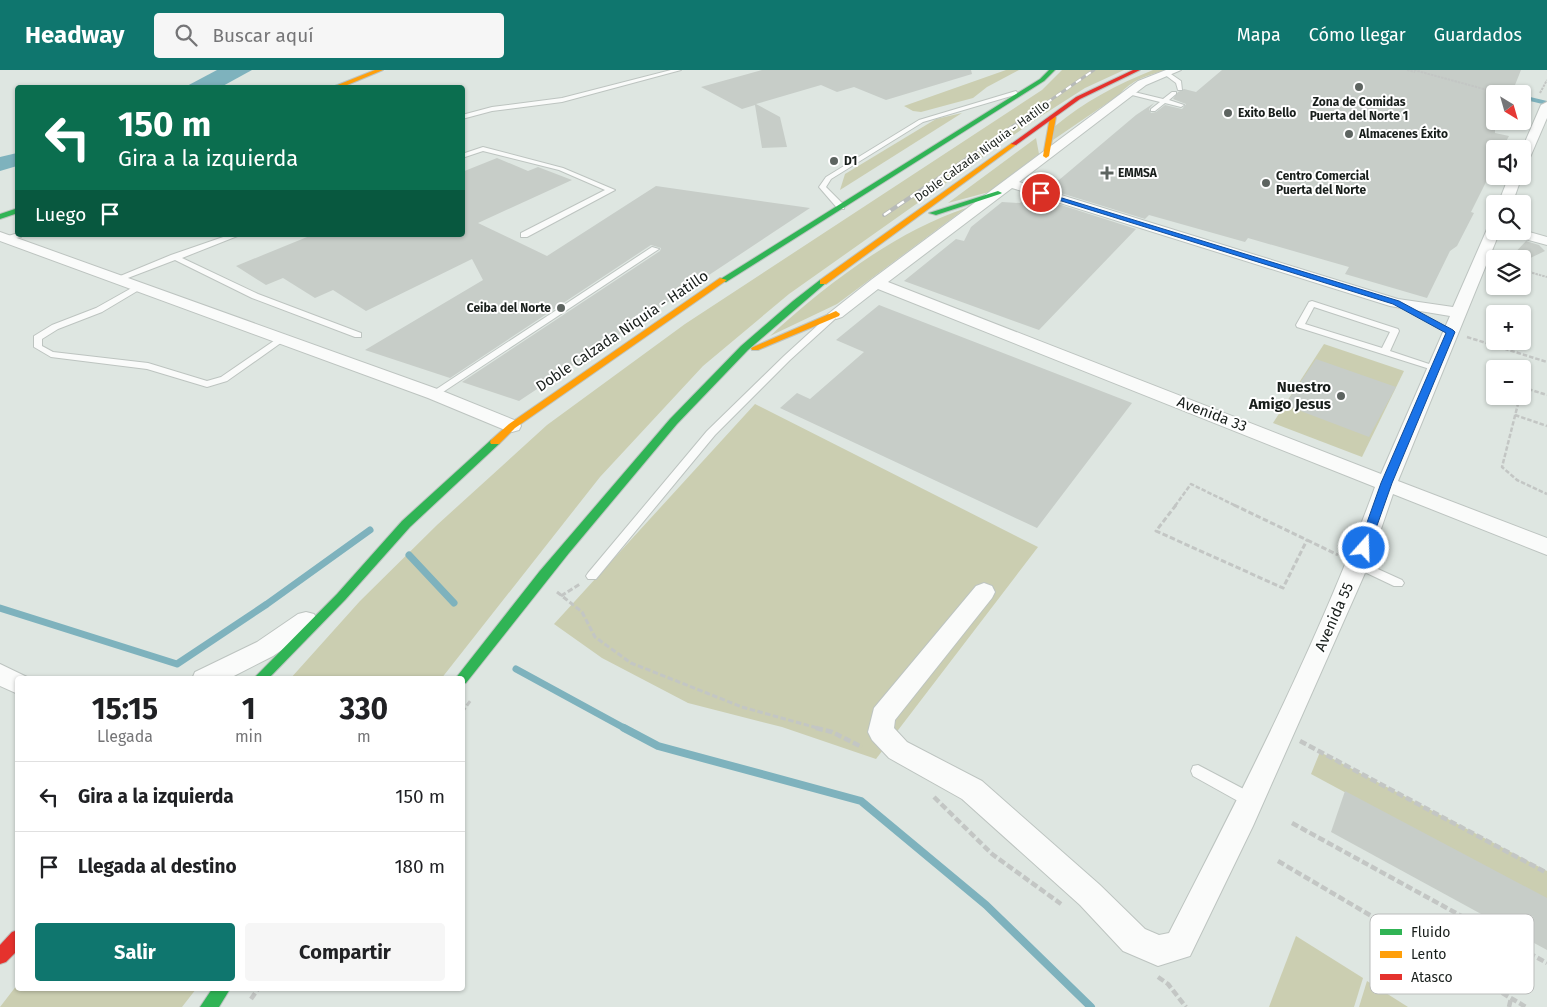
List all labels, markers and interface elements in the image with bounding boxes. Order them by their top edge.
search box [154,13,504,58]
text: Headway [25,21,124,49]
icon: search [172,21,200,49]
text: Buscar aquí [212,24,314,47]
text: Mapa [1237,24,1281,46]
text: Cómo llegar [1309,24,1406,46]
text: Guardados [1434,24,1522,46]
marker: Zona de Comidas Puerta del Norte 1 [1353,81,1365,93]
north arrow [1486,85,1531,130]
map controls [1486,85,1531,405]
place label: Zona de Comidas Puerta del Norte 1 [1310,95,1408,123]
street label: Doble Calzada Niquia - Hatillo [912,97,1052,205]
text: 150 m [118,103,211,145]
icon: left [35,105,100,170]
place label: Exito Bello [1238,106,1296,120]
marker: Exito Bello [1222,107,1234,119]
place label: Almacenes Éxito [1358,125,1448,141]
marker: Almacenes Éxito [1343,128,1355,140]
button: sound [1486,140,1531,185]
text: Gira a la izquierda [118,145,298,172]
place label: D1 [844,154,857,168]
marker: D1 [828,155,840,167]
marker: EMMSA [1100,166,1114,180]
place label: EMMSA [1118,166,1158,180]
place label: Centro Comercial Puerta del Norte [1276,169,1370,197]
pin [1020,172,1062,214]
marker: Centro Comercial Puerta del Norte [1260,177,1272,189]
icon: arrive [1027,179,1055,207]
button: search [1486,195,1531,240]
icon: arrive [96,200,124,228]
text: Luego [35,203,86,226]
button: layers [1486,250,1531,295]
street label: Doble Calzada Niquia - Hatillo [532,266,712,396]
place label: Ceiba del Norte [467,301,551,315]
marker: Ceiba del Norte [555,302,567,314]
button: + [1486,305,1531,350]
button: − [1486,360,1531,405]
place label: Nuestro Amigo Jesus [1248,378,1331,413]
marker: Nuestro Amigo Jesus [1335,390,1347,402]
street label: Avenida 33 [1175,392,1249,436]
position arrow [1337,521,1389,573]
street label: Avenida 55 [1311,580,1357,654]
text: 15:15 [92,691,158,727]
text: 1 [242,691,256,727]
text: 330 [339,691,388,727]
text: Llegada [97,727,153,746]
text: min [235,727,263,746]
text: m [357,727,371,746]
icon: left [35,783,63,811]
text: Gira a la izquierda [78,785,234,808]
text: 150 m [395,785,445,808]
icon: arrive [35,853,63,881]
text: Llegada al destino [78,855,237,878]
text: 180 m [394,855,445,878]
legend [1370,914,1534,994]
button: Salir [35,923,235,981]
button: Compartir [245,923,445,981]
text: Fluido [1411,924,1450,941]
text: Lento [1411,946,1446,963]
text: Atasco [1411,969,1453,986]

